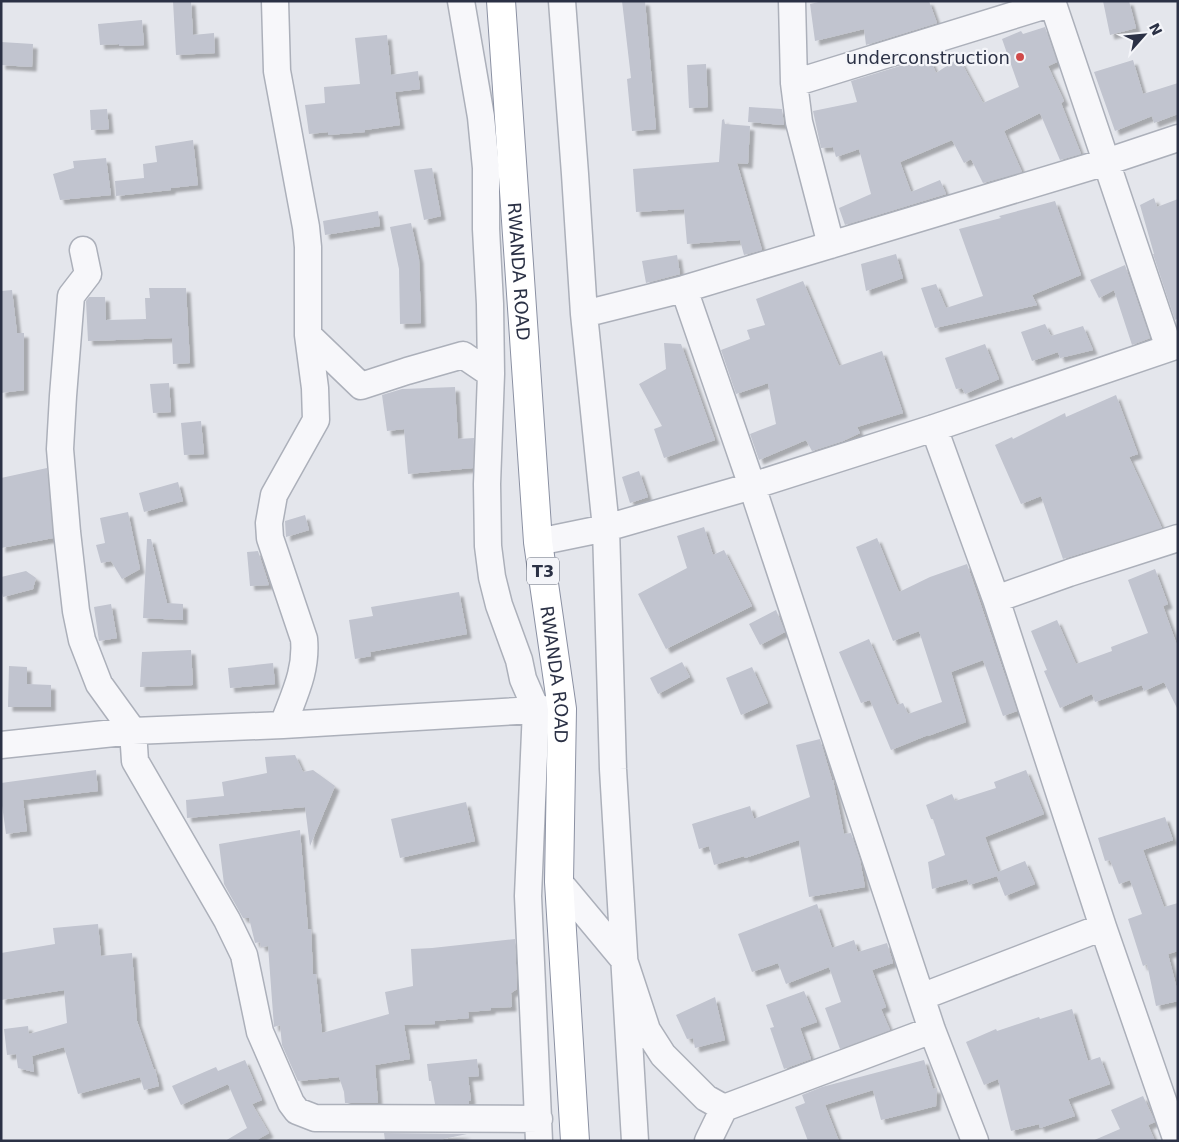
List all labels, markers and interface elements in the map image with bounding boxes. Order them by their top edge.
north arrow [1119,10,1169,60]
text: N [1146,20,1165,38]
place label: underconstruction [846,47,1010,68]
marker: underconstruction [1014,51,1026,63]
street label: RWANDA ROAD [504,202,535,341]
road number: T3 [527,558,559,584]
street label: RWANDA ROAD [537,604,573,743]

